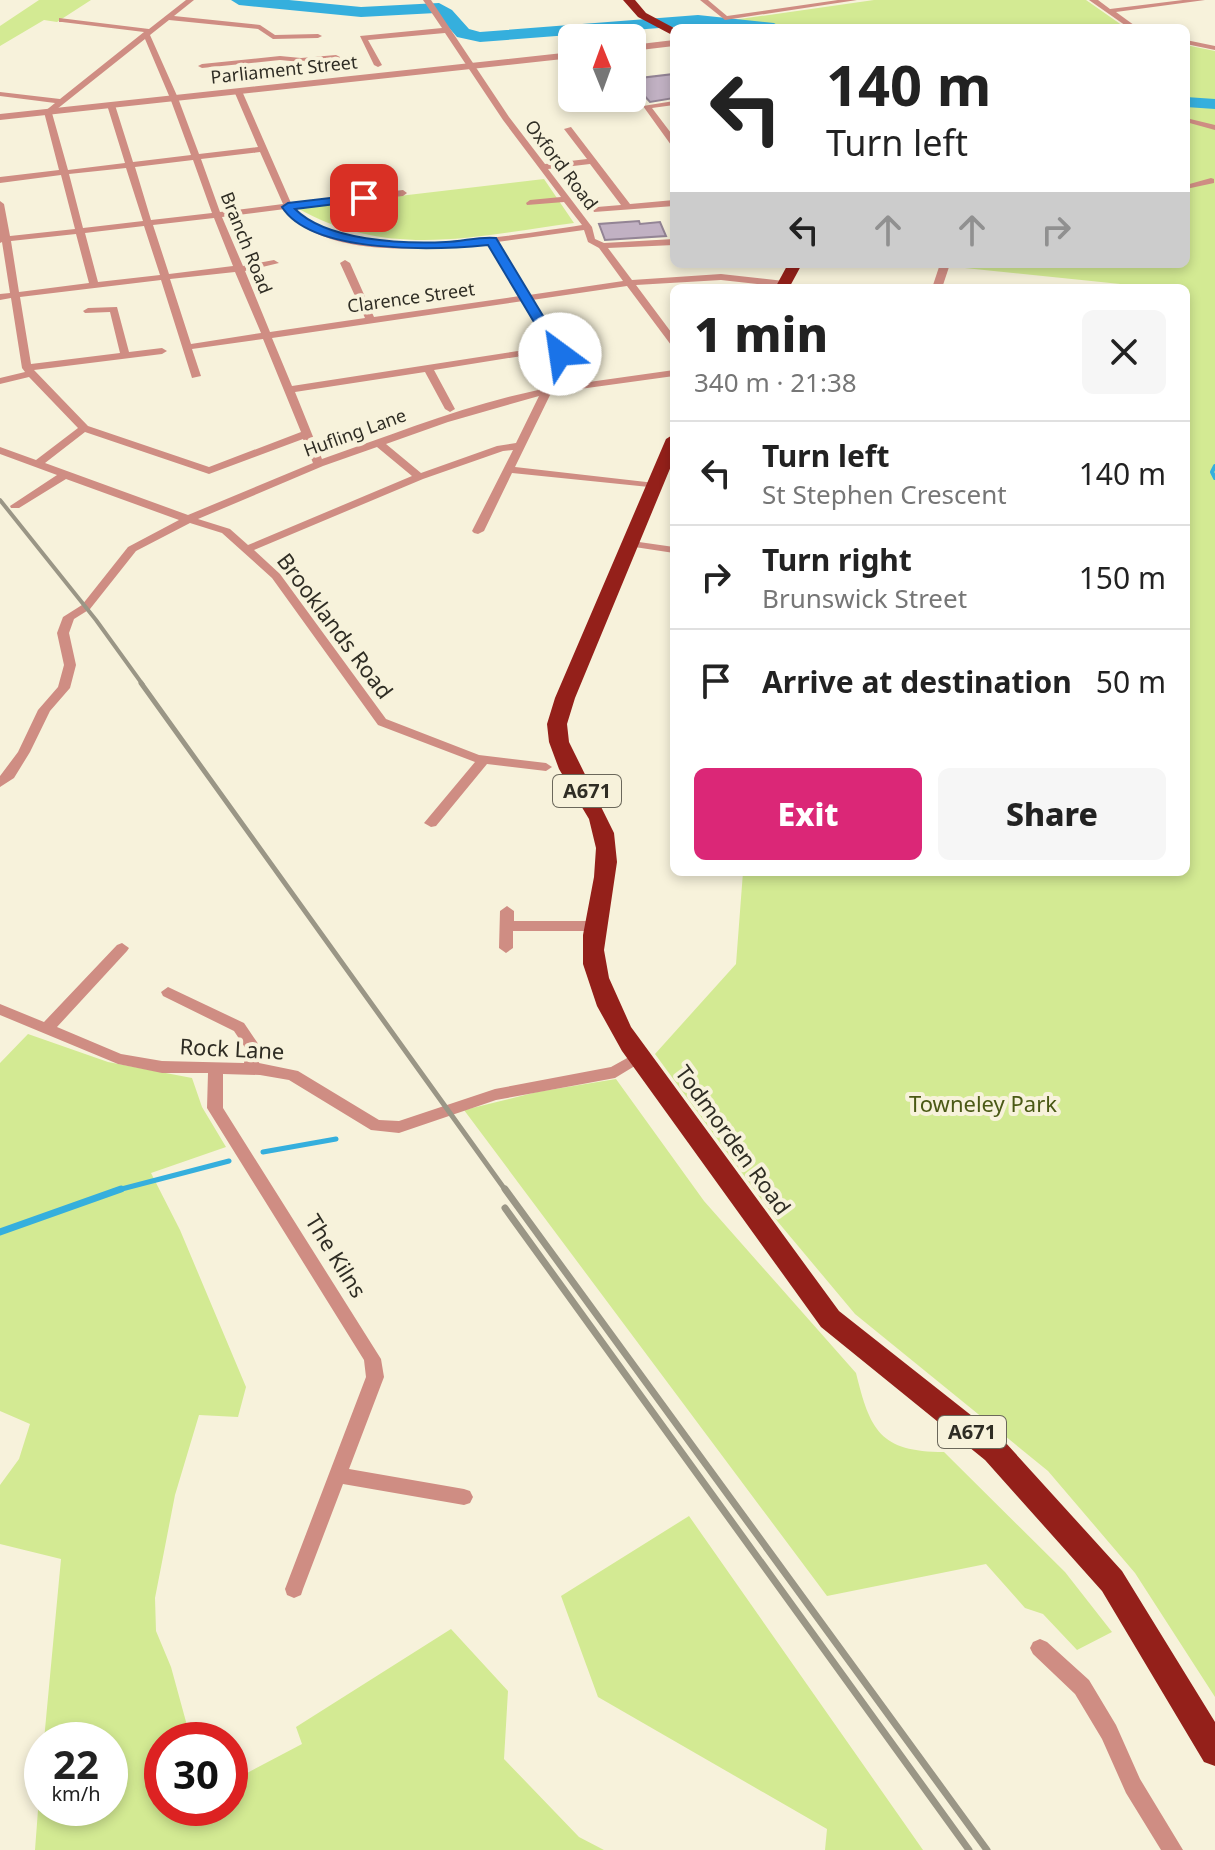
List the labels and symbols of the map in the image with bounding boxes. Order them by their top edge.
north arrow [558,24,646,112]
street label: Parliament Street [209,49,359,89]
street label: Oxford Road [520,115,604,214]
pin [330,164,398,232]
street label: Branch Road [216,188,278,297]
street label: Clarence Street [346,276,476,318]
position arrow [518,312,602,396]
street label: Hufling Lane [300,402,409,462]
street label: Brooklands Road [271,546,401,705]
road number: A671 [553,775,621,807]
street label: Rock Lane [179,1030,285,1066]
street label: Todmorden Road [669,1059,798,1220]
park label: Towneley Park [909,1088,1057,1118]
street label: The Kilns [299,1208,374,1303]
road number: A671 [938,1416,1006,1448]
speed limit sign: 30 [144,1722,248,1826]

